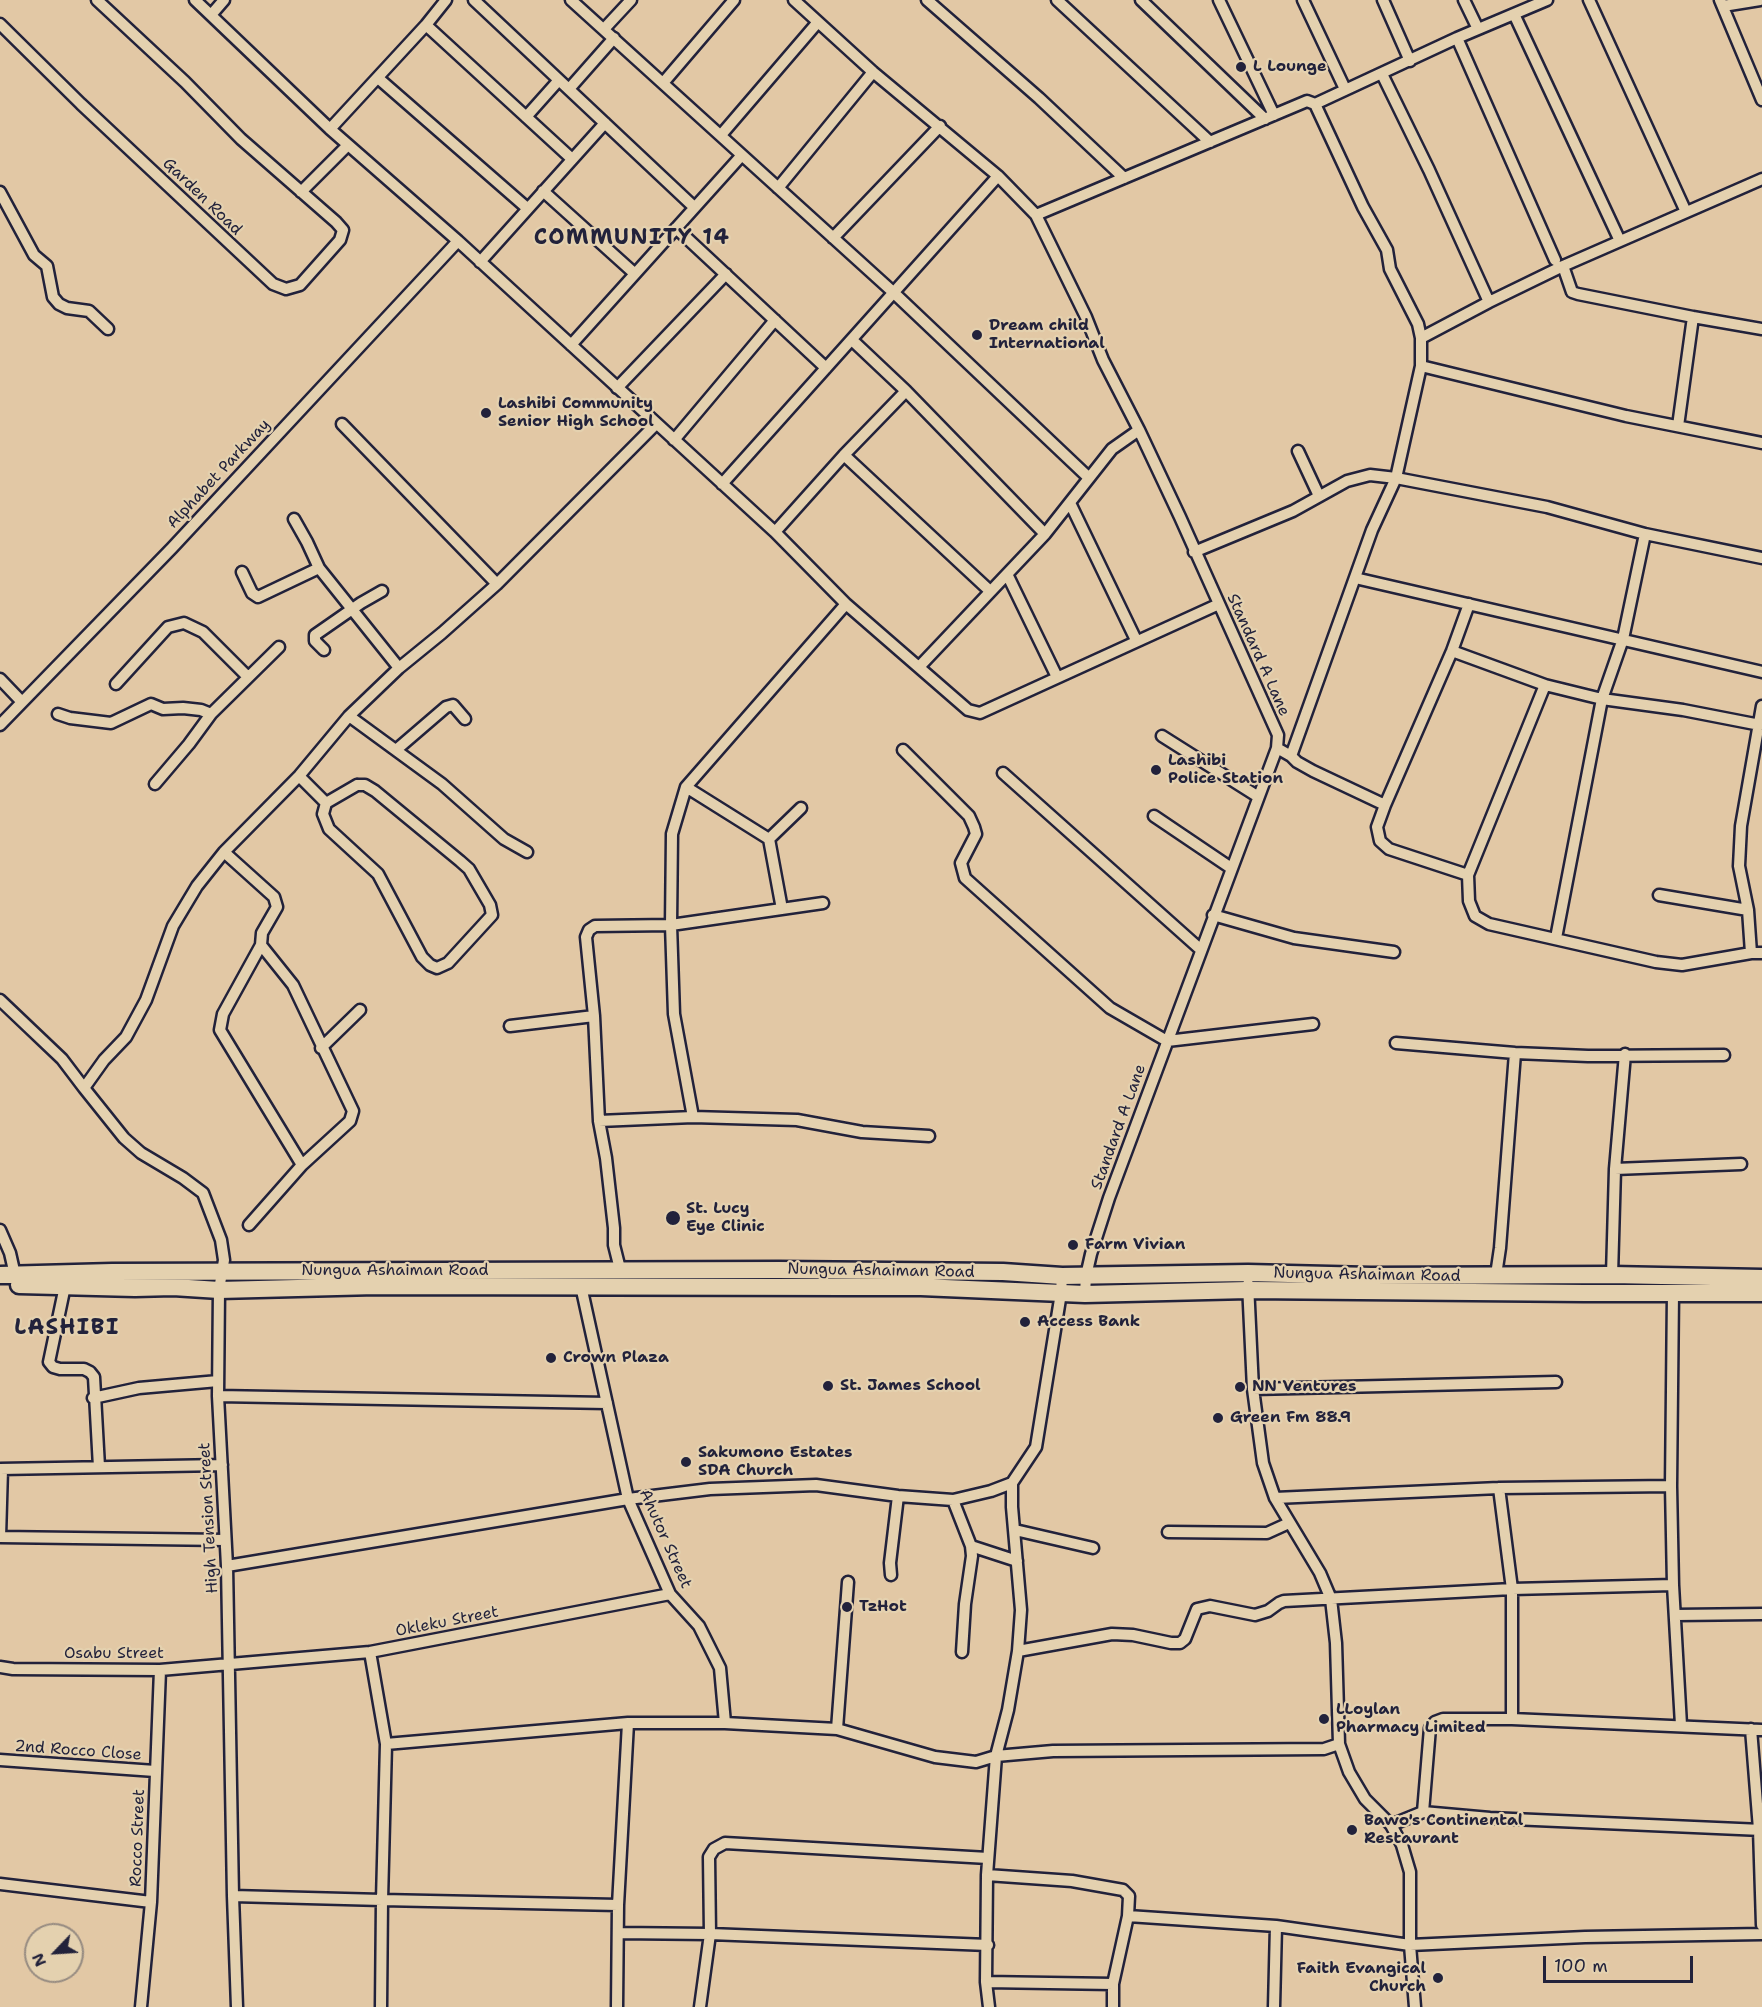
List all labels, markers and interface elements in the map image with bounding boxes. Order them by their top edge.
place label: L Lounge [1253,57,1327,77]
marker: L Lounge [1234,60,1248,74]
street label: Garden Road [158,154,246,240]
district label: COMMUNITY 14 [534,225,730,251]
place label: Dream child International [989,316,1105,354]
marker: Dream child International [970,328,984,342]
place label: Lashibi Community Senior High School [498,394,654,432]
marker: Lashibi Community Senior High School [479,406,493,420]
street label: Alphabet Parkway [163,415,275,533]
street label: Standard A Lane [1222,591,1294,719]
place label: Lashibi Police Station [1168,751,1283,789]
marker: Lashibi Police Station [1149,763,1163,777]
street label: Standard A Lane [1087,1062,1151,1192]
place label: St. Lucy Eye Clinic [686,1199,765,1237]
marker: St. Lucy Eye Clinic [664,1209,682,1227]
place label: Farm Vivian [1085,1235,1185,1255]
marker: Farm Vivian [1066,1238,1080,1252]
street label: Nungua Ashaiman Road [787,1260,975,1282]
street label: Nungua Ashaiman Road [301,1261,489,1281]
street label: Nungua Ashaiman Road [1273,1264,1461,1286]
place label: Access Bank [1037,1312,1140,1332]
district label: LASHIBI [14,1315,120,1341]
marker: Access Bank [1018,1315,1032,1329]
place label: Crown Plaza [563,1348,669,1368]
marker: Crown Plaza [544,1351,558,1365]
place label: St. James School [840,1376,981,1396]
place label: NN Ventures [1252,1377,1356,1397]
marker: St. James School [821,1379,835,1393]
marker: NN Ventures [1233,1380,1247,1394]
place label: Green Fm 88.9 [1230,1408,1351,1428]
marker: Green Fm 88.9 [1211,1411,1225,1425]
street label: High Tension Street [195,1442,223,1594]
place label: Sakumono Estates SDA Church [698,1443,853,1481]
marker: Sakumono Estates SDA Church [679,1455,693,1469]
street label: Ahutor Street [635,1486,695,1592]
place label: TzHot [859,1597,907,1617]
marker: TzHot [840,1600,854,1614]
street label: Okleku Street [394,1603,500,1641]
street label: Osabu Street [64,1644,164,1664]
place label: LLoylan Pharmacy Limited [1336,1700,1486,1738]
marker: LLoylan Pharmacy Limited [1317,1712,1331,1726]
street label: 2nd Rocco Close [14,1737,142,1765]
street label: Rocco Street [127,1789,149,1887]
place label: Bawo's Continental Restaurant [1364,1811,1523,1849]
marker: Bawo's Continental Restaurant [1345,1823,1359,1837]
north arrow [24,1923,84,1983]
scale bar [1546,1944,1696,1982]
text: N [27,1950,51,1970]
text: 100 m [1554,1954,1608,1978]
place label: Faith Evangical Church [1297,1959,1426,1997]
marker: Faith Evangical Church [1431,1971,1445,1985]

